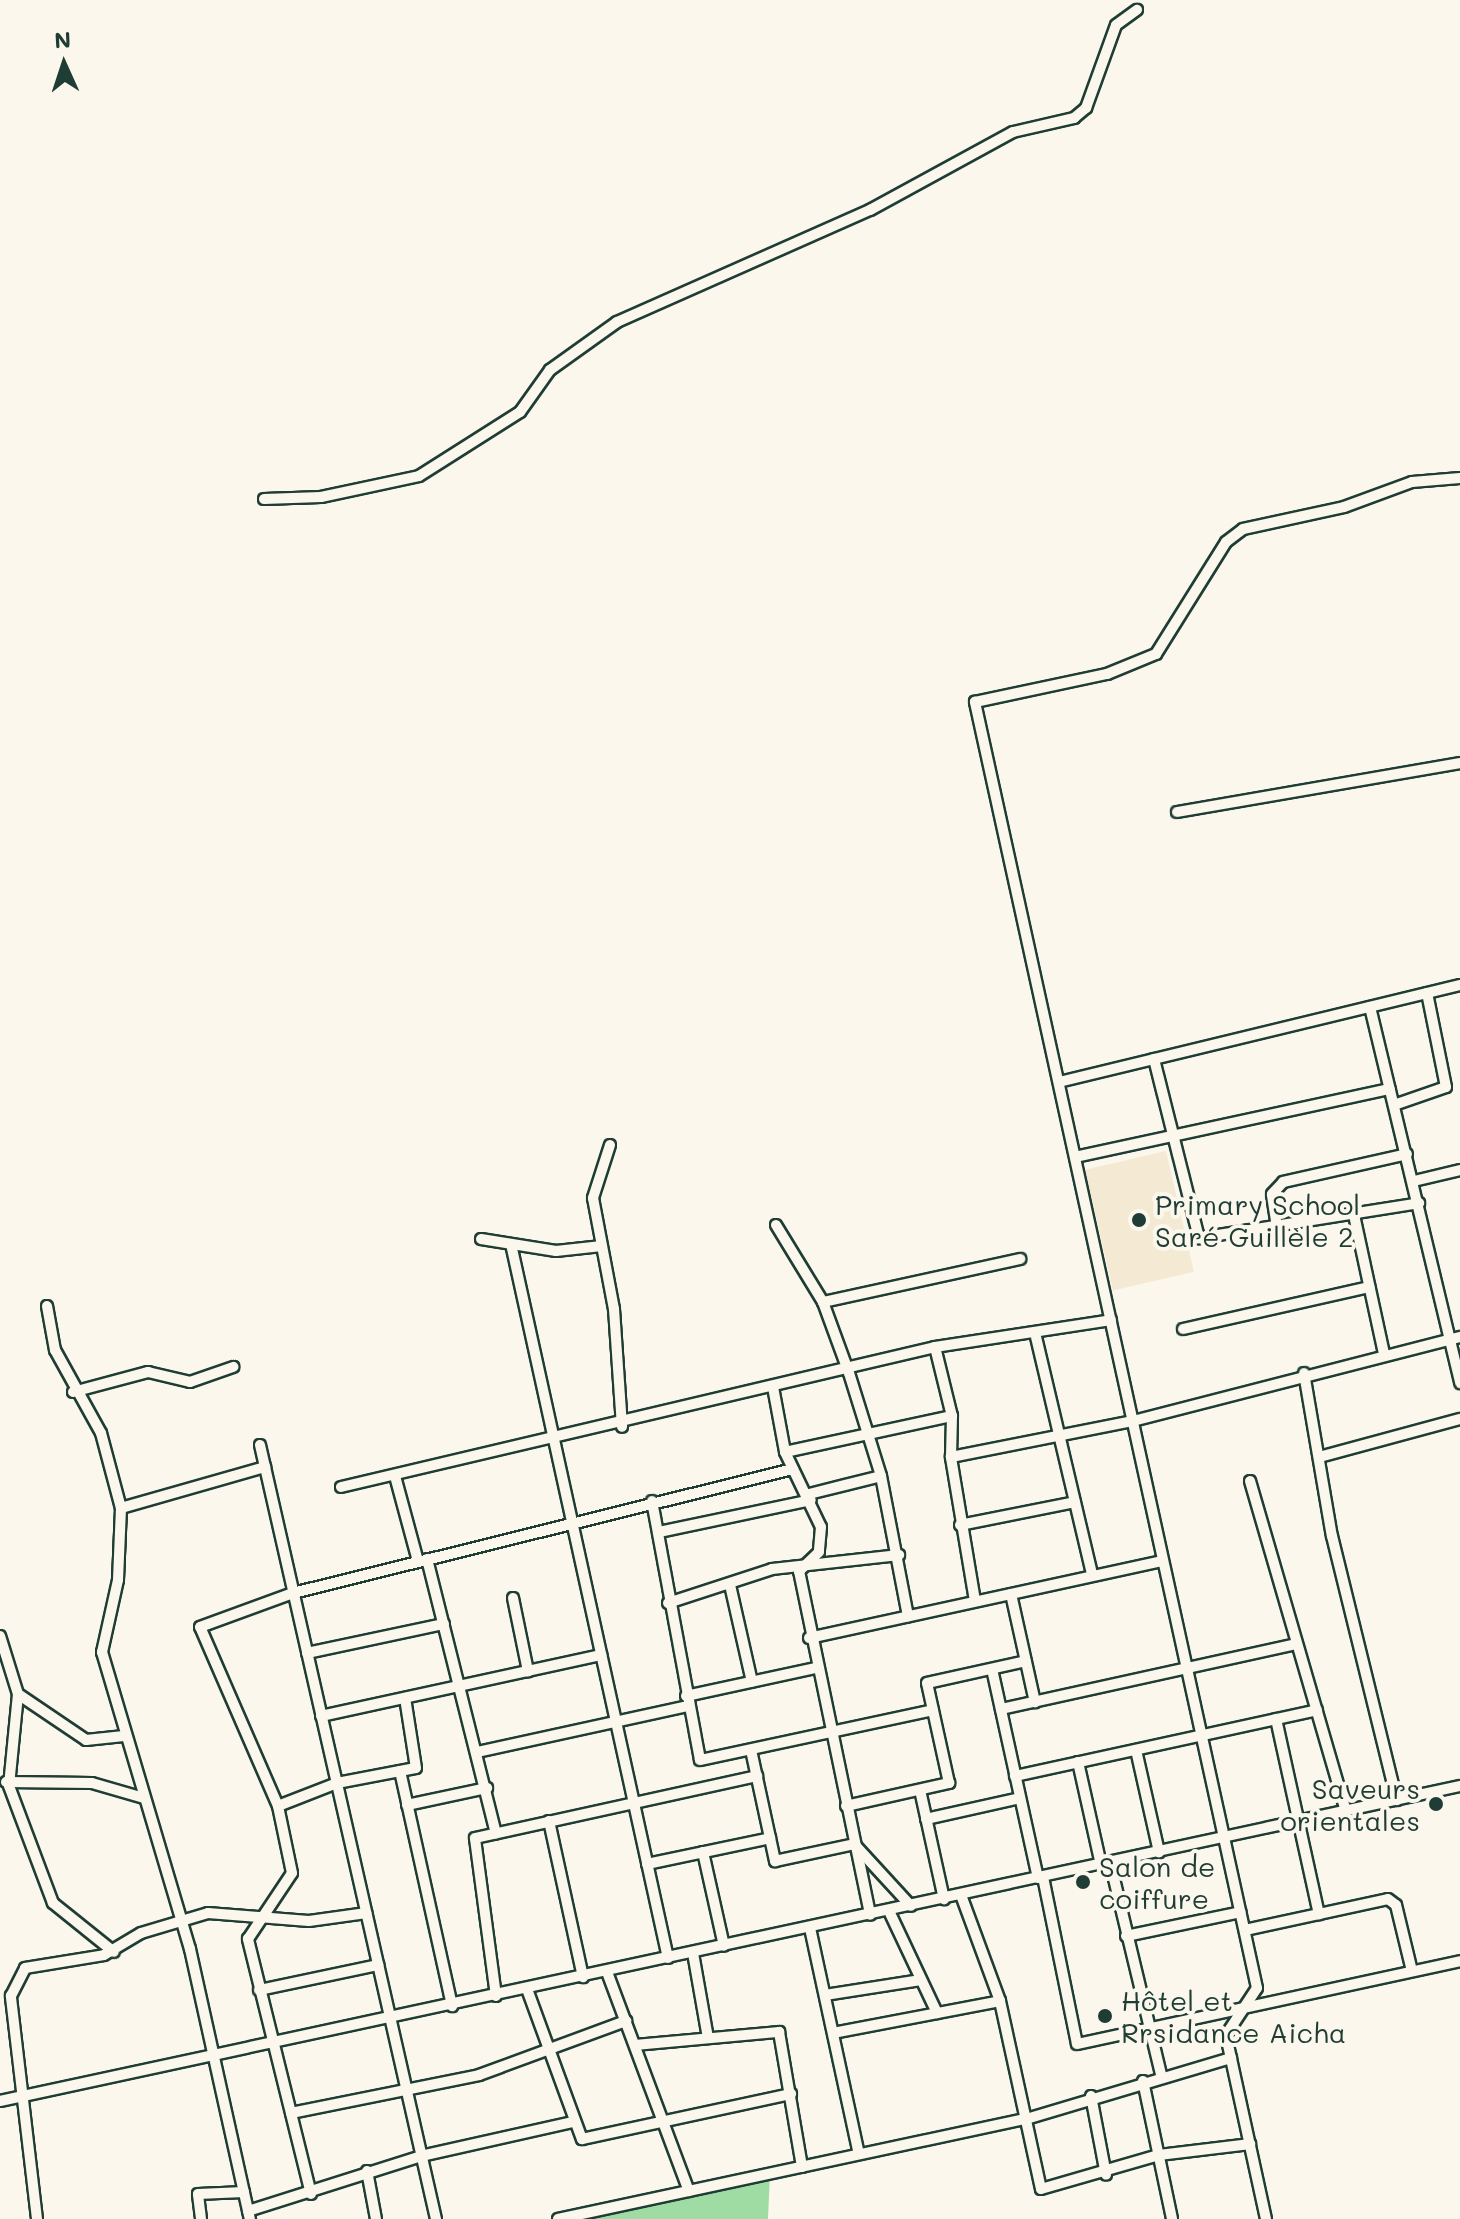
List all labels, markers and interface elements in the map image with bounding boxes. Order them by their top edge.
north arrow [24,24,104,104]
text: N [54,25,72,54]
place label: Primary School Saré Guillèle 2 [1155,1187,1360,1253]
marker: Primary School Saré Guillèle 2 [1130,1211,1148,1229]
place label: Saveurs orientales [1280,1771,1420,1837]
marker: Saveurs orientales [1427,1795,1445,1813]
place label: Salon de coiffure [1099,1849,1215,1915]
marker: Salon de coiffure [1074,1873,1092,1891]
place label: Hôtel et Rrsidance Aicha [1121,1983,1346,2049]
marker: Hôtel et Rrsidance Aicha [1096,2007,1114,2025]

